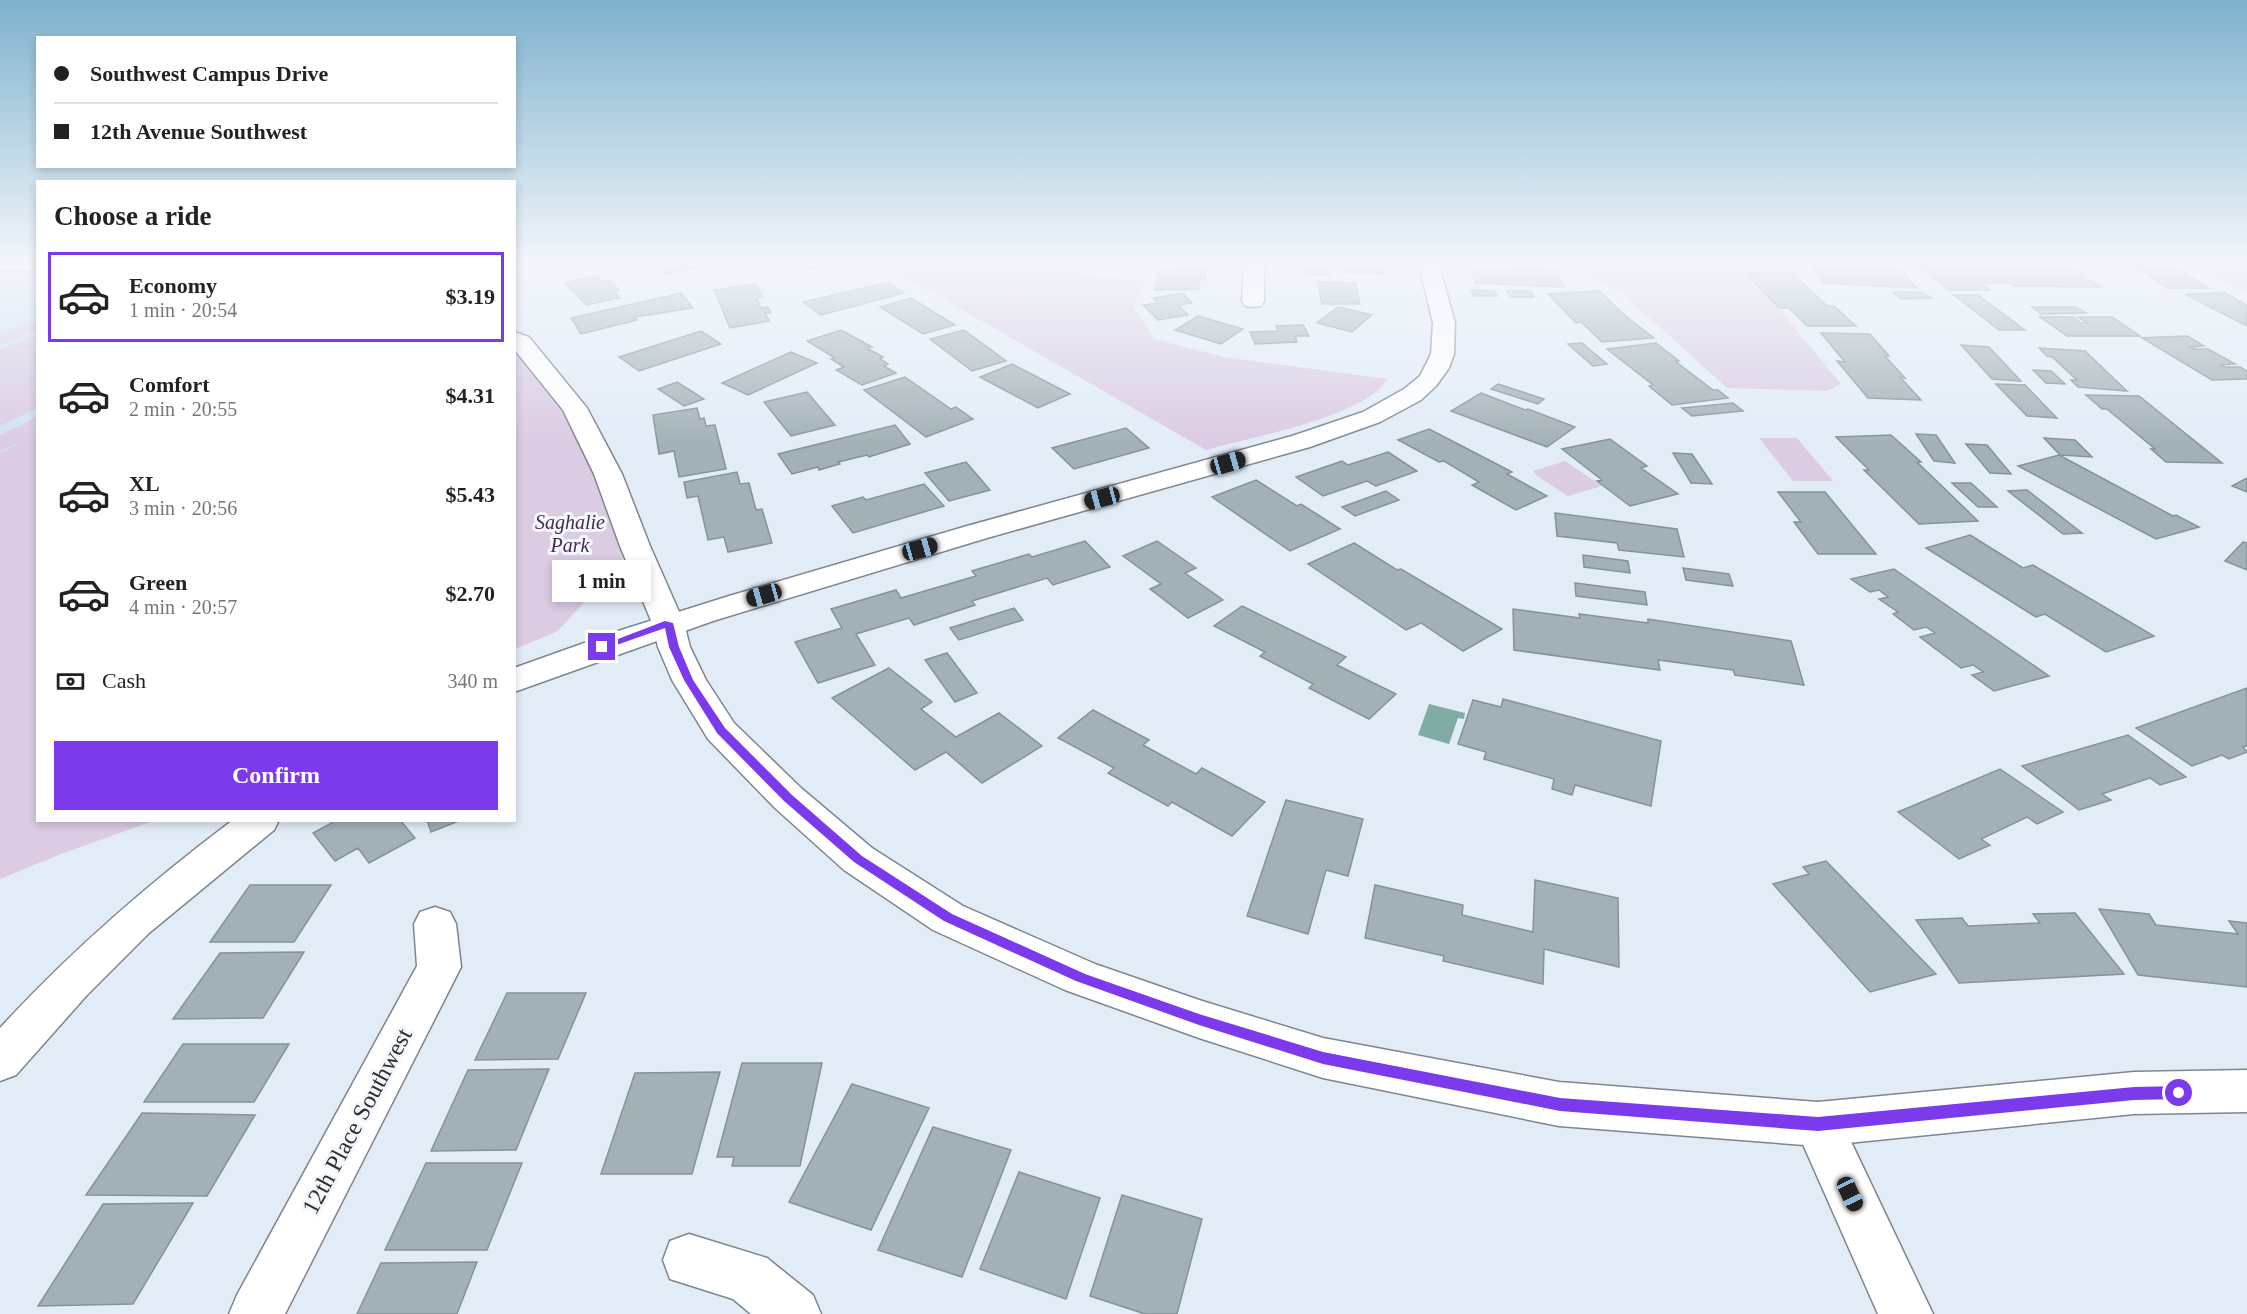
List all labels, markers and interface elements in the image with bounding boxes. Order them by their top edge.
text: Southwest Campus Drive [90,61,328,86]
text: 12th Avenue Southwest [90,119,307,144]
text: Choose a ride [54,201,212,231]
icon: car [57,270,111,324]
text: Economy [129,273,217,298]
text: $3.19 [446,284,495,309]
text: 1 min · 20:54 [129,299,237,321]
icon: car [57,369,111,423]
text: Comfort [129,372,210,397]
text: $4.31 [446,383,495,408]
text: 2 min · 20:55 [129,398,237,420]
car [1208,449,1248,477]
icon: car [57,468,111,522]
text: XL [129,471,160,496]
text: $5.43 [446,482,495,507]
car [1082,485,1122,511]
text: 3 min · 20:56 [129,497,237,519]
park label: Saghalie Park [535,511,605,556]
car [900,535,940,563]
callout: 1 min [552,560,652,602]
icon: car [57,567,111,621]
text: Green [129,570,187,595]
text: 1 min [577,570,626,592]
text: $2.70 [446,581,495,606]
car [744,581,784,609]
text: 4 min · 20:57 [129,596,237,618]
route end [588,633,615,660]
icon: cash [54,665,87,698]
text: Cash [102,668,146,693]
text: 340 m [447,670,498,692]
button: Confirm [54,741,498,810]
street label: 12th Place Southwest [297,1023,417,1218]
route start [2165,1079,2192,1106]
car [1834,1174,1866,1214]

